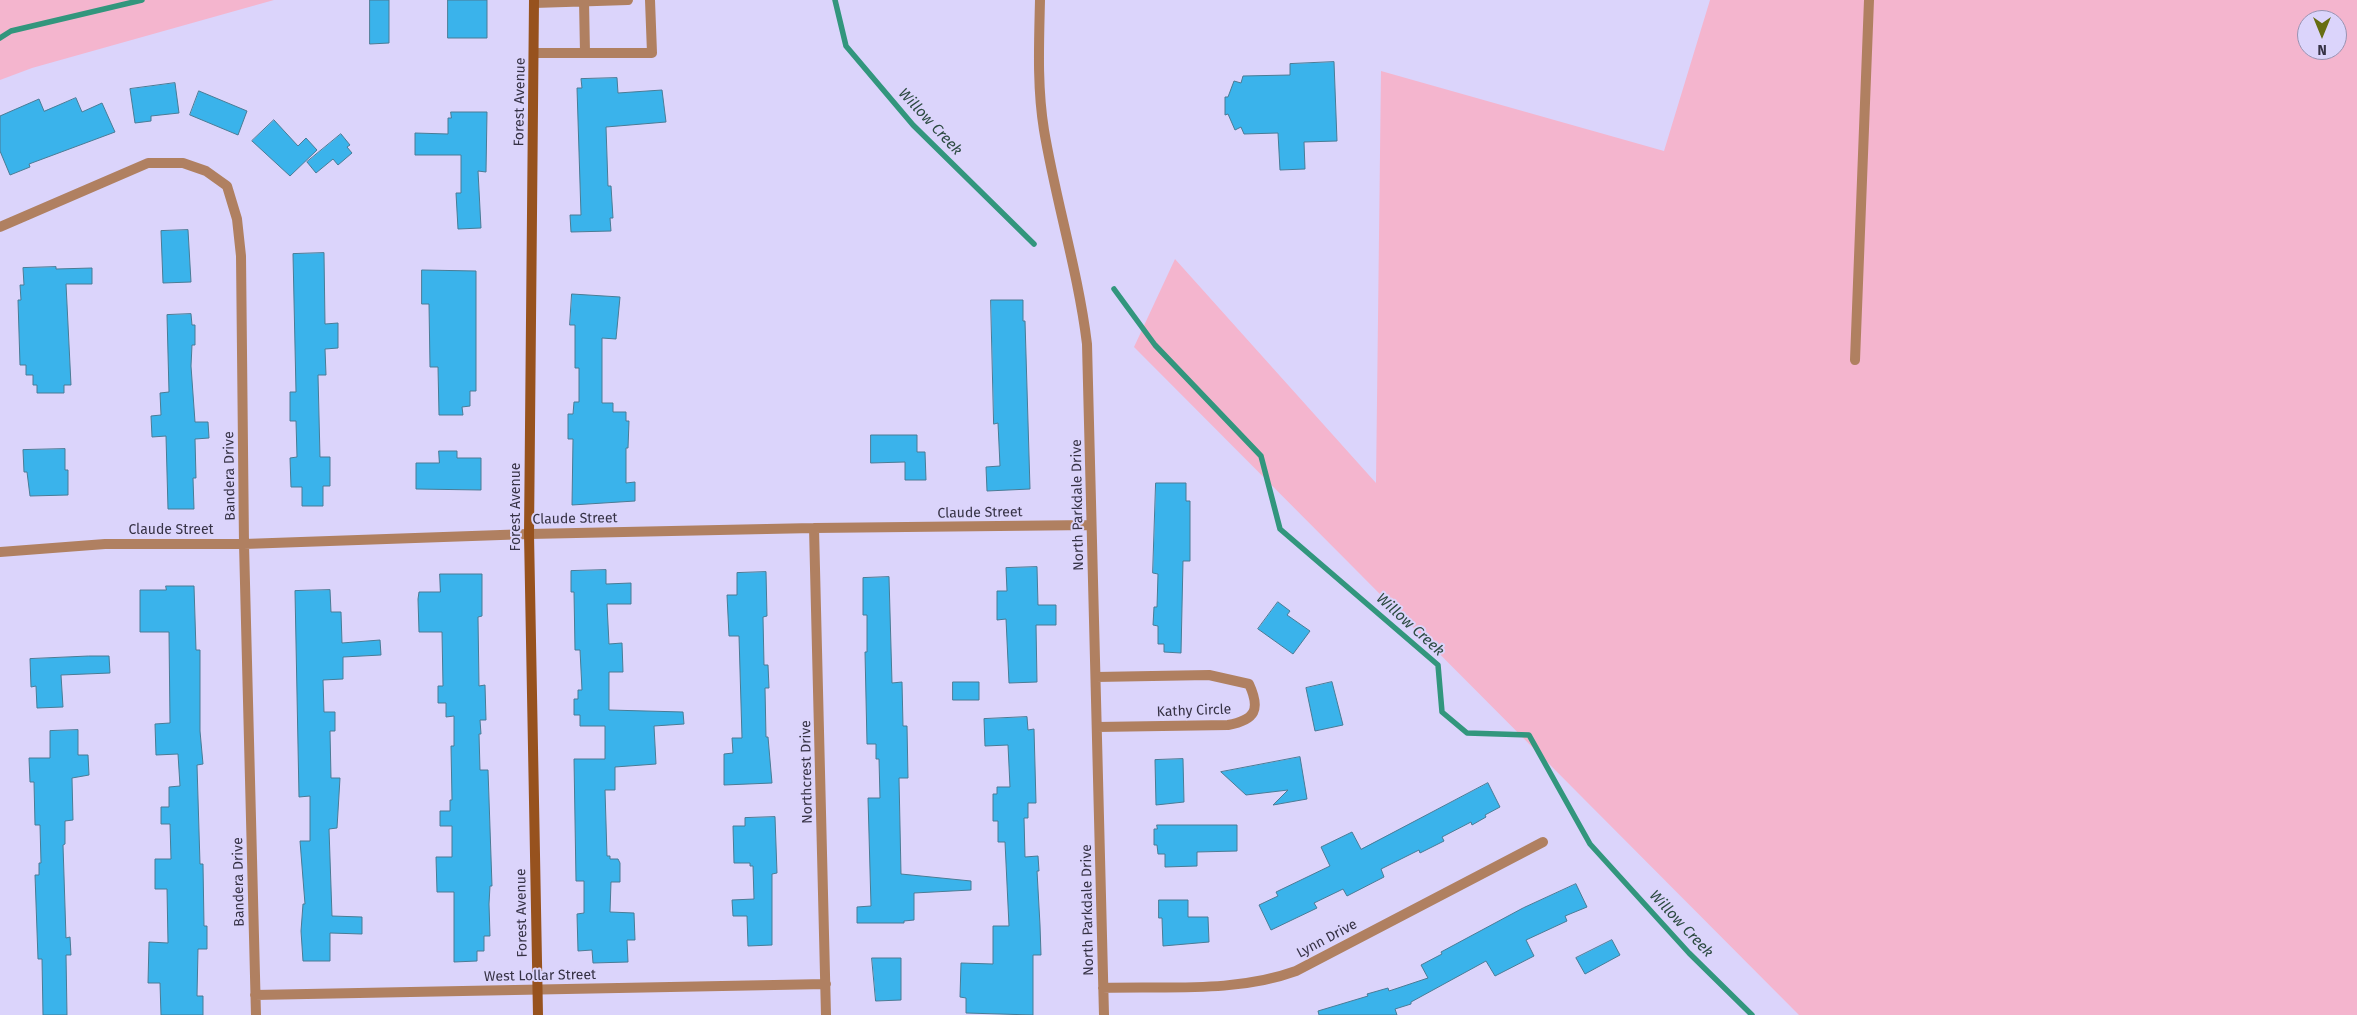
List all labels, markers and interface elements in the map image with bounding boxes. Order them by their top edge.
north arrow [2297,10,2347,60]
text: N [2317,41,2327,58]
street label: Forest Avenue [511,57,529,147]
water label: Willow Creek [894,85,966,159]
street label: Bandera Drive [221,431,239,521]
street label: North Parkdale Drive [1068,439,1088,571]
street label: Forest Avenue [508,463,524,551]
street label: Claude Street [937,504,1023,522]
street label: Claude Street [532,510,618,528]
street label: Claude Street [128,522,214,538]
water label: Willow Creek [1372,590,1448,660]
street label: Kathy Circle [1156,701,1232,721]
street label: Northcrest Drive [798,720,816,824]
street label: Bandera Drive [230,837,248,927]
street label: North Parkdale Drive [1078,844,1098,976]
street label: Forest Avenue [513,868,531,958]
water label: Willow Creek [1645,887,1717,961]
street label: Lynn Drive [1294,916,1360,962]
street label: West Lollar Street [484,967,596,985]

